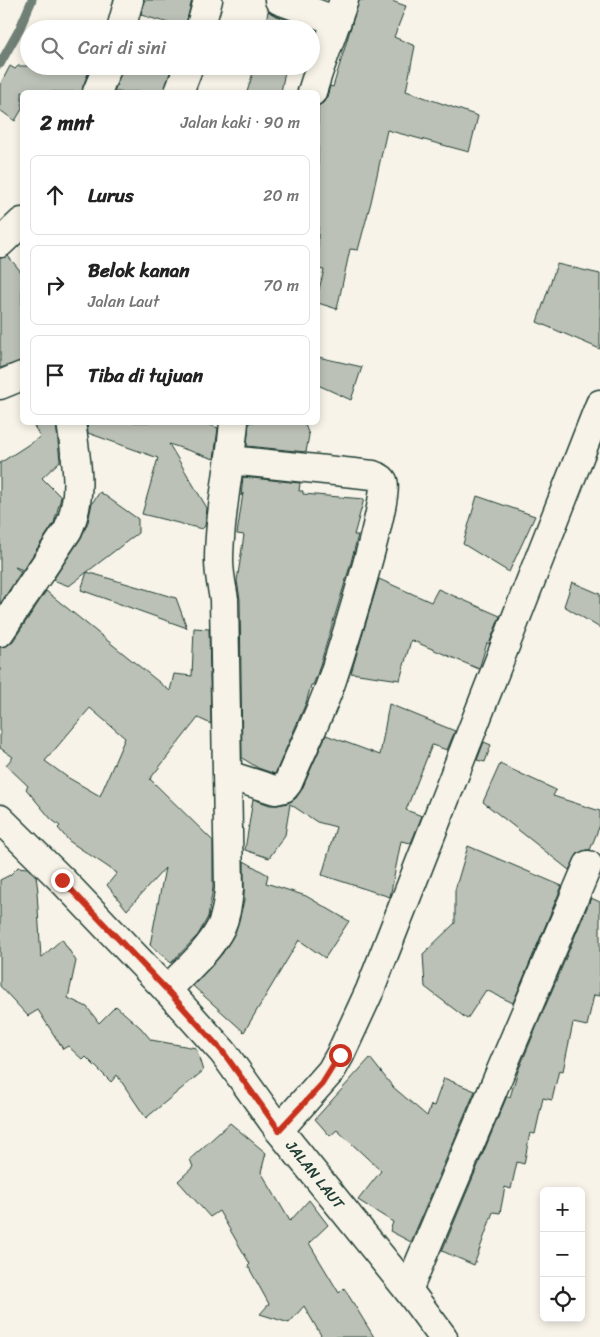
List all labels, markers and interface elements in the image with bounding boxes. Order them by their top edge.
search box [20,20,320,75]
text: Cari di sini [78,31,166,64]
icon: search [38,34,66,62]
text: 2 mnt [40,104,94,142]
text: Jalan kaki · 90 m [181,108,300,137]
text: Lurus [88,179,134,212]
icon: ahead [41,181,69,209]
text: 20 m [263,181,299,210]
text: Belok kanan [88,254,190,287]
icon: right [41,271,69,299]
text: 70 m [263,271,299,300]
text: Jalan Laut [88,287,159,316]
text: Tiba di tujuan [88,359,203,392]
icon: arrive [41,361,69,389]
route end [51,869,74,892]
route start [329,1044,352,1067]
street label: JALAN LAUT [278,1134,352,1216]
map controls [540,1187,585,1322]
button: + [540,1187,585,1232]
button: − [540,1232,585,1277]
button: locate [540,1277,585,1322]

